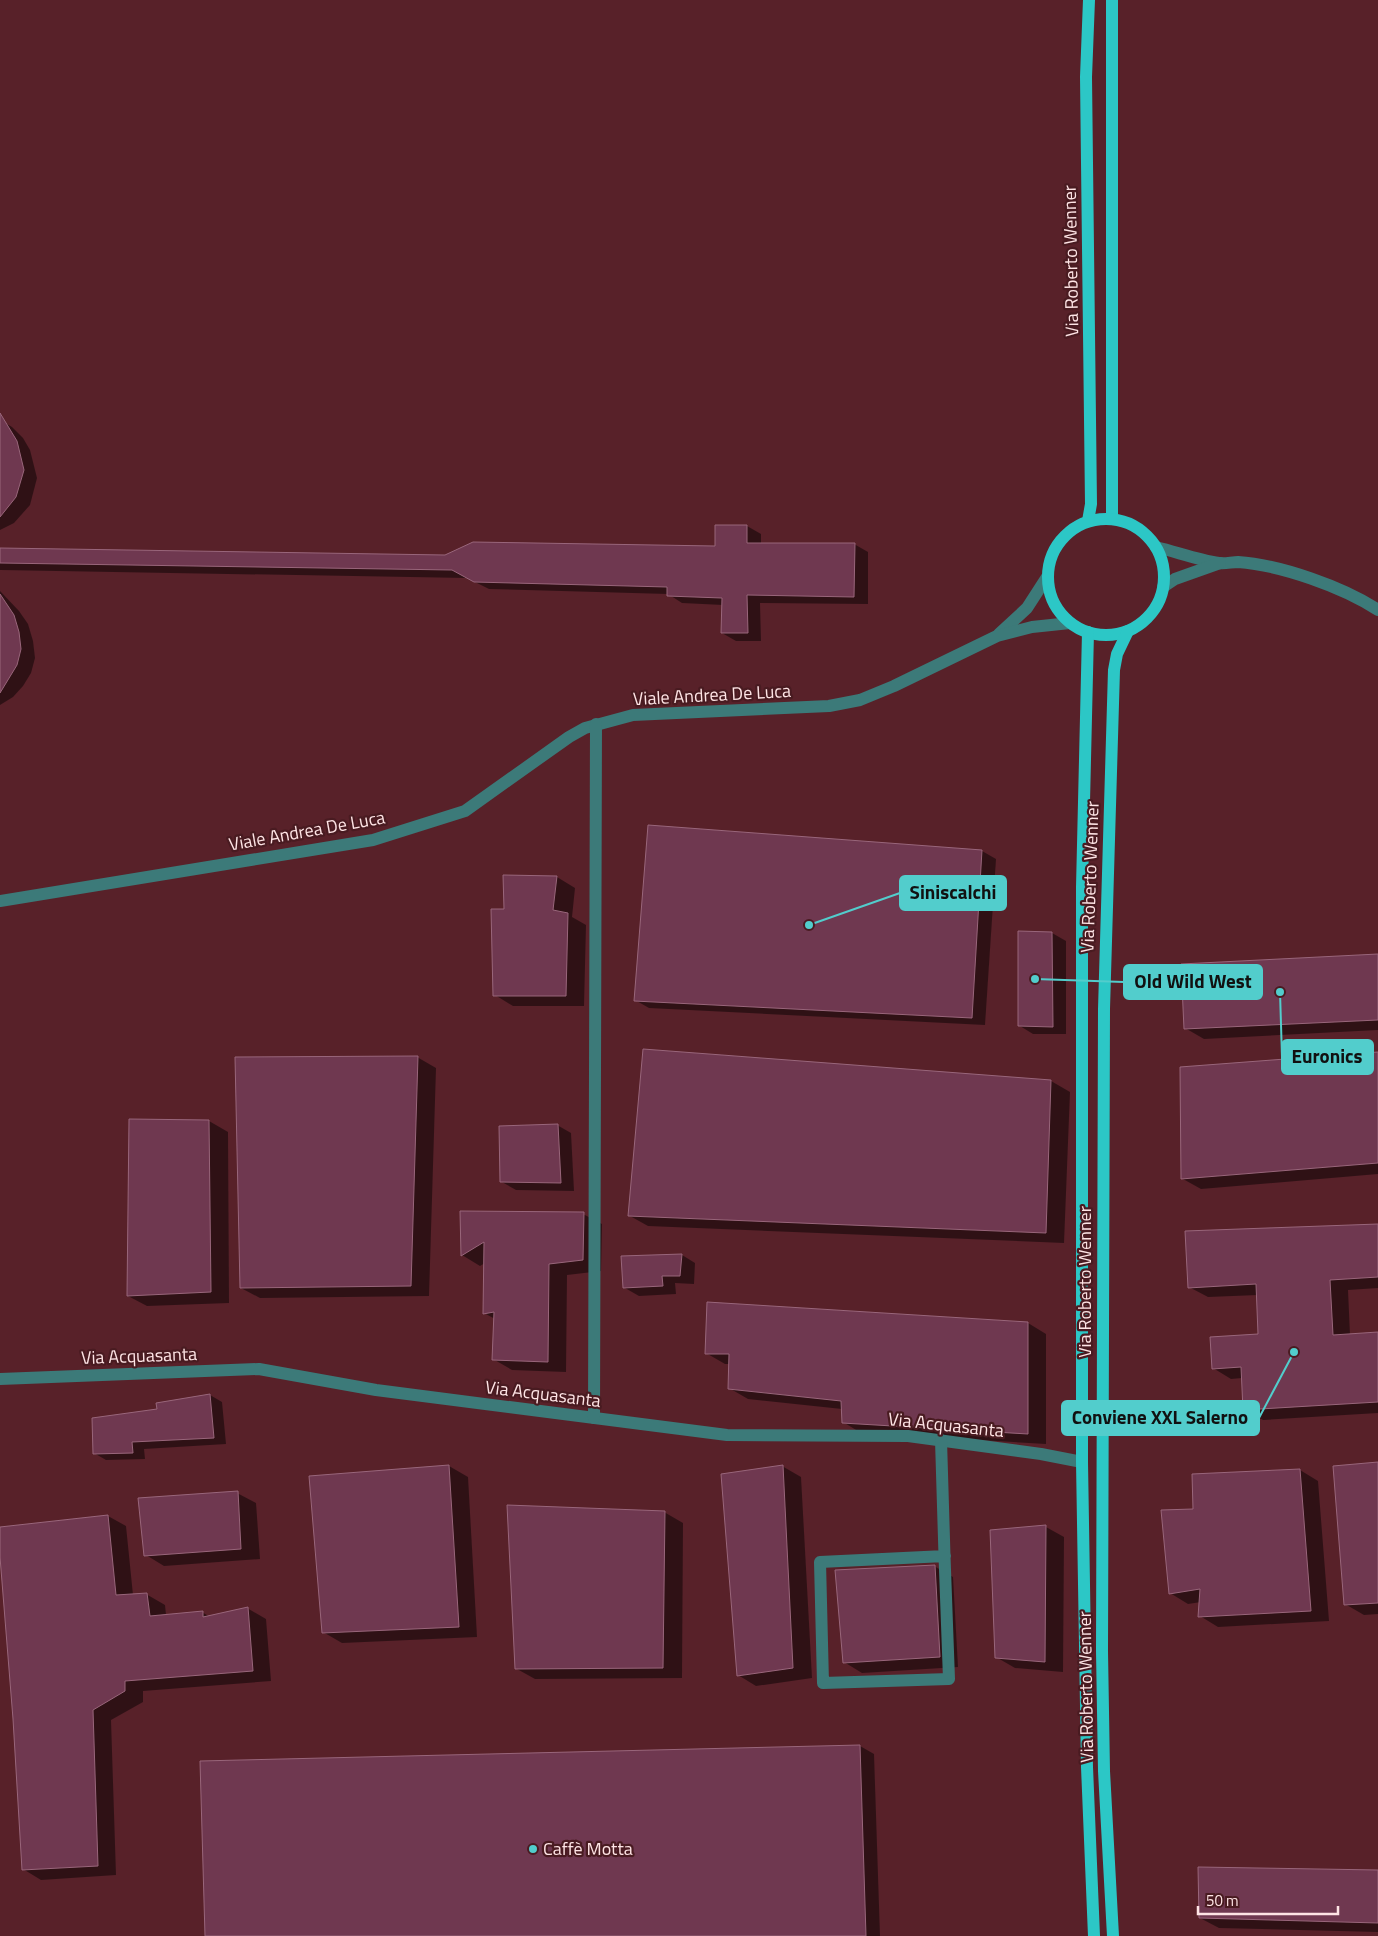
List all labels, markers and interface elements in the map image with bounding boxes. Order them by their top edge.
street label: Via Roberto Wenner [1056,185,1085,337]
street label: Viale Andrea De Luca [632,677,792,712]
street label: Via Roberto Wenner [1073,801,1106,953]
street label: Viale Andrea De Luca [227,803,387,858]
callout: Siniscalchi [900,876,1006,910]
text: Siniscalchi [910,877,996,906]
callout: Old Wild West [1124,965,1262,999]
text: Old Wild West [1134,966,1252,995]
callout: Euronics [1282,1040,1373,1074]
text: Euronics [1291,1041,1363,1070]
street label: Via Roberto Wenner [1071,1206,1098,1358]
street label: Via Acquasanta [80,1340,197,1371]
street label: Via Acquasanta [484,1373,602,1414]
callout: Conviene XXL Salerno [1062,1401,1259,1435]
text: Conviene XXL Salerno [1072,1402,1248,1431]
street label: Via Acquasanta [887,1405,1005,1444]
street label: Via Roberto Wenner [1071,1611,1100,1763]
place label: Caffè Motta [543,1835,633,1862]
marker: Caffè Motta [527,1843,539,1855]
scale bar [1198,1884,1338,1916]
text: 50 m [1206,1889,1239,1912]

